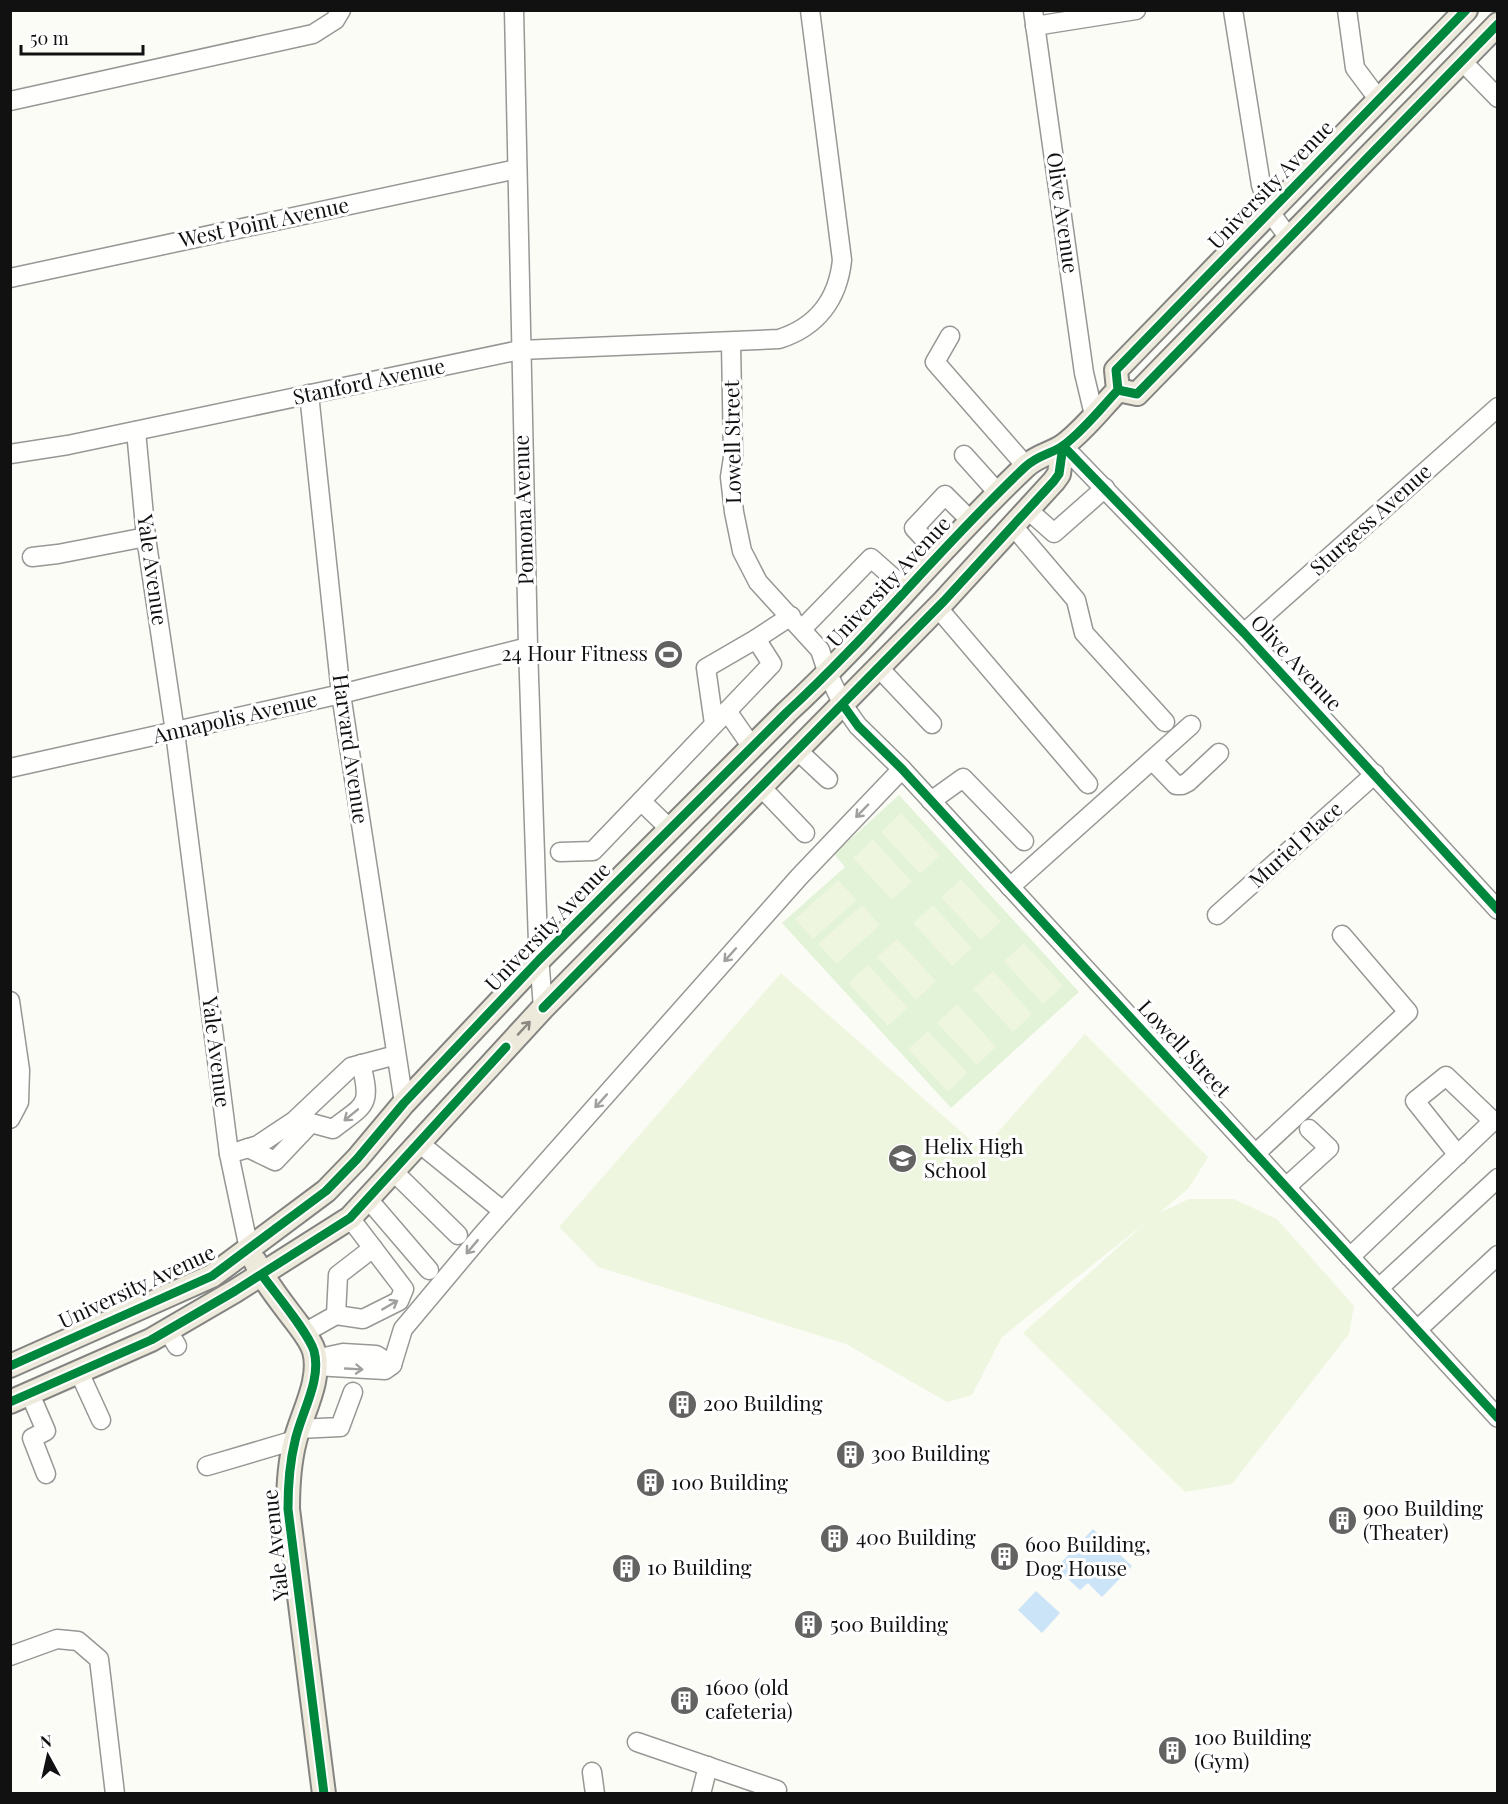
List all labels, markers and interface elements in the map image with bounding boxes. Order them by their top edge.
scale bar [21,18,142,56]
text: 50 m [30,26,69,50]
street label: University Avenue [1201,113,1339,254]
street label: Olive Avenue [1042,150,1086,275]
street label: West Point Avenue [175,189,351,253]
street label: Stanford Avenue [290,350,447,410]
street label: Lowell Street [716,379,746,504]
street label: Pomona Avenue [505,434,539,586]
street label: Sturgess Avenue [1303,456,1436,581]
street label: University Avenue [819,509,956,652]
street label: Yale Avenue [132,511,176,627]
street label: Olive Avenue [1246,607,1349,716]
place label: 24 Hour Fitness [502,638,648,666]
sports icon: 24 Hour Fitness [653,638,685,670]
street label: Harvard Avenue [328,672,376,826]
street label: Annapolis Avenue [149,684,319,749]
street label: Muriel Place [1242,794,1348,893]
one-way arrow [854,804,869,819]
street label: University Avenue [478,855,616,996]
one-way arrow [723,947,737,962]
street label: Lowell Street [1133,993,1238,1103]
street label: Yale Avenue [197,994,239,1109]
one-way arrow [517,1020,532,1035]
one-way arrow [594,1093,608,1108]
one-way arrow [343,1109,359,1122]
place label: Helix High School [924,1131,1024,1183]
school or university icon: Helix High School [887,1143,919,1175]
street label: University Avenue [53,1237,219,1334]
one-way arrow [465,1239,478,1255]
one-way arrow [381,1299,398,1311]
one-way arrow [344,1363,364,1374]
building icon: 200 Building [666,1388,698,1420]
place label: 200 Building [703,1388,823,1416]
building icon: 300 Building [834,1438,866,1470]
place label: 300 Building [871,1438,990,1466]
building icon: 100 Building [634,1467,666,1499]
place label: 100 Building [671,1467,788,1495]
street label: Yale Avenue [254,1488,294,1603]
place label: 900 Building (Theater) [1363,1493,1483,1545]
building icon: 900 Building (Theater) [1326,1505,1358,1537]
building icon: 400 Building [819,1522,851,1554]
place label: 400 Building [856,1522,976,1550]
place label: 600 Building, Dog House [1025,1529,1151,1581]
building icon: 600 Building, Dog House [988,1541,1020,1573]
building icon: 10 Building [610,1552,642,1584]
place label: 10 Building [647,1552,752,1580]
building icon: 500 Building [793,1609,825,1641]
place label: 500 Building [830,1609,948,1637]
place label: 1600 (old cafeteria) [705,1672,793,1724]
building icon: 1600 (old cafeteria) [668,1684,700,1716]
place label: 100 Building (Gym) [1194,1722,1311,1774]
north arrow [18,1726,78,1786]
text: N [39,1729,53,1752]
building icon: 100 Building (Gym) [1157,1734,1189,1766]

